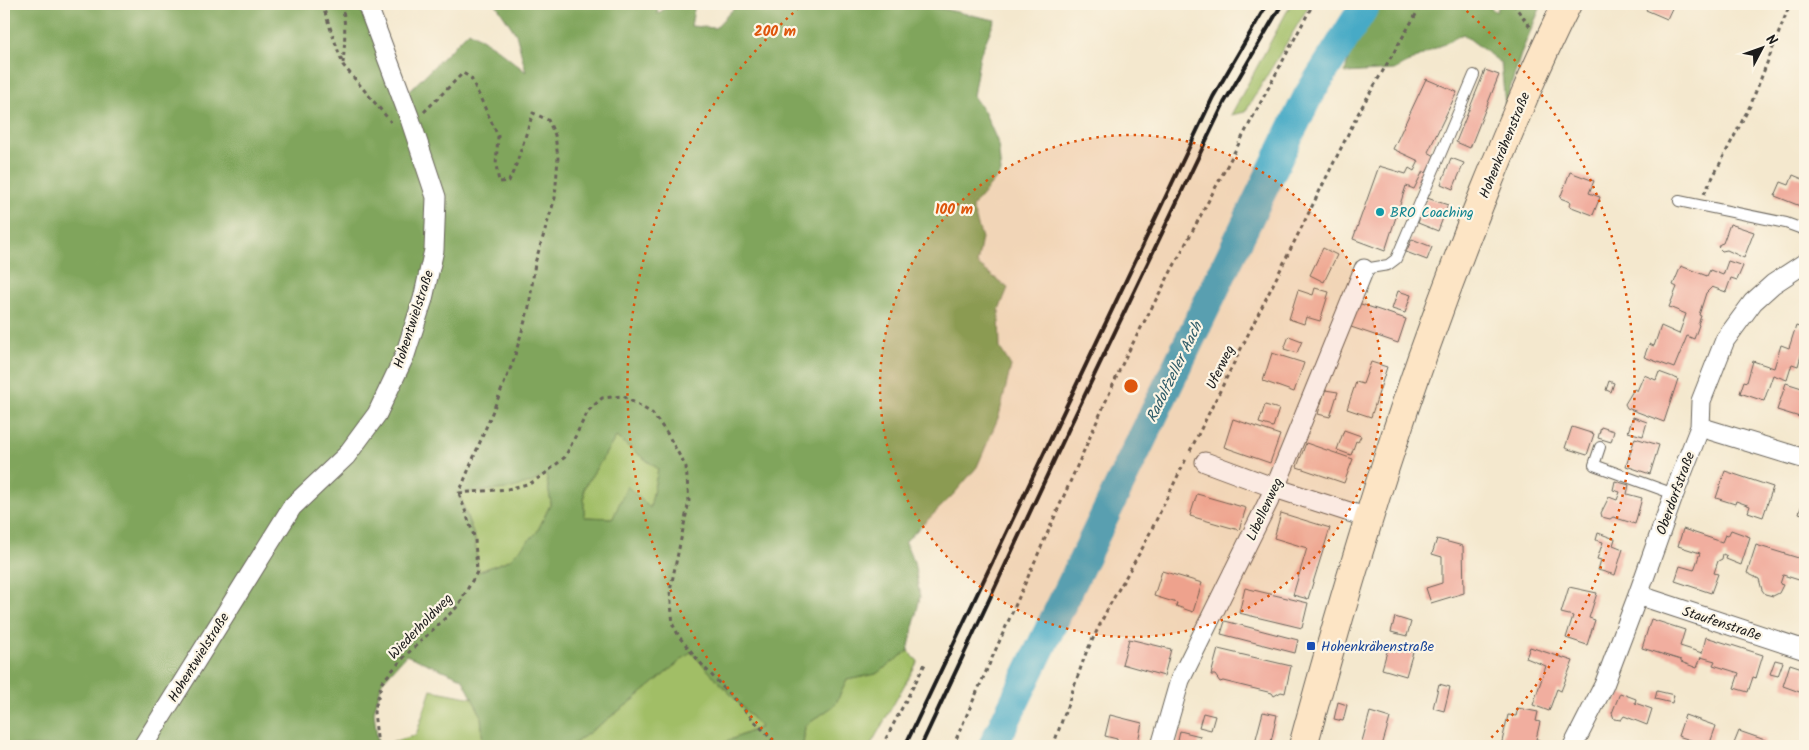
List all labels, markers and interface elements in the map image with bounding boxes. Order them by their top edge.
text: 200 m [754,20,796,44]
north arrow [1736,22,1786,72]
text: N [1760,30,1782,51]
street label: Hohenkrähenstraße [1474,88,1537,202]
text: 100 m [935,198,973,222]
place label: BRO Coaching [1390,202,1474,224]
marker: BRO Coaching [1374,206,1386,218]
street label: Hohentwielstraße [388,267,440,371]
water label: Radolfzeller Aach [1140,317,1210,427]
street label: Uferweg [1201,342,1241,393]
centre of rings [1122,377,1140,395]
street label: Oberdorfstraße [1651,448,1701,538]
street label: Libellenweg [1241,474,1289,545]
street label: Wiederholdweg [383,588,458,665]
street label: Staufenstraße [1679,601,1765,647]
street label: Hohentwielstraße [163,608,236,707]
place label: Hohenkrähenstraße [1321,636,1435,658]
marker: Hohenkrähenstraße [1305,640,1317,652]

